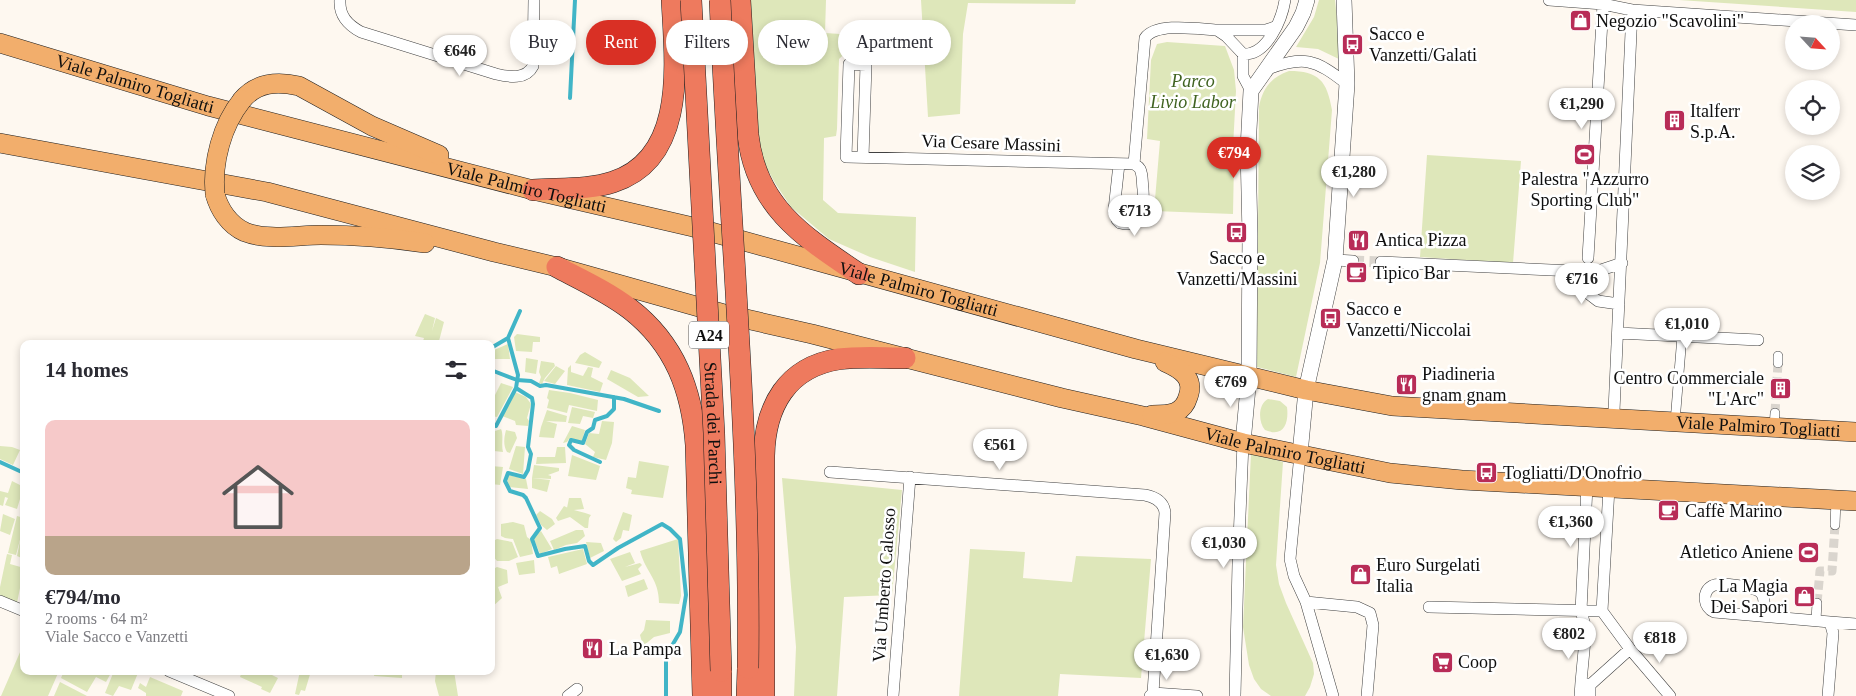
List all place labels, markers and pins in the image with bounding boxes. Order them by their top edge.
shop icon: Negozio "Scavolini" [1568,9,1592,33]
place label: Negozio "Scavolini" [1596,11,1744,31]
place label: Sacco e Vanzetti/Galati [1369,24,1477,65]
bus stop icon: Sacco e Vanzetti/Galati [1341,32,1365,56]
pin: €646 [430,34,490,77]
pin: €1,290 [1541,88,1623,130]
place label: Italferr S.p.A. [1690,101,1740,142]
building icon: Italferr S.p.A. [1662,109,1686,133]
pin: €794 [1204,136,1264,179]
sports icon: Palestra "Azzurro Sporting Club" [1573,142,1597,166]
pin: €1,280 [1313,156,1395,198]
place label: Palestra "Azzurro Sporting Club" [1521,169,1649,210]
pin: €713 [1105,194,1165,237]
bus stop icon: Sacco e Vanzetti/Massini [1225,221,1249,245]
restaurant icon: Antica Pizza [1347,228,1371,252]
place label: Antica Pizza [1375,230,1466,250]
place label: Sacco e Vanzetti/Massini [1177,248,1297,289]
cafe icon: Tipico Bar [1345,261,1369,285]
pin: €716 [1552,262,1612,305]
place label: Tipico Bar [1373,263,1450,283]
place label: Sacco e Vanzetti/Niccolai [1346,299,1471,340]
bus stop icon: Sacco e Vanzetti/Niccolai [1318,307,1342,331]
pin: €1,010 [1646,308,1728,350]
place label: Piadineria gnam gnam [1422,364,1506,405]
pin: €769 [1201,366,1261,408]
place label: Centro Commerciale "L'Arc" [1614,368,1764,409]
restaurant icon: Piadineria gnam gnam [1394,372,1418,396]
building icon: Centro Commerciale "L'Arc" [1768,376,1792,400]
pin: €561 [970,428,1030,471]
bus stop icon: Togliatti/D'Onofrio [1475,461,1499,485]
place label: Togliatti/D'Onofrio [1503,463,1642,483]
cafe icon: Caffè Marino [1657,499,1681,523]
place label: Caffè Marino [1685,501,1782,521]
pin: €1,360 [1530,506,1612,548]
pin: €1,030 [1183,526,1265,569]
sports icon: Atletico Aniene [1797,540,1821,564]
place label: Atletico Aniene [1680,542,1793,562]
place label: Euro Surgelati Italia [1376,555,1480,596]
shop icon: Euro Surgelati Italia [1348,563,1372,587]
place label: La Magia Dei Sapori [1711,576,1788,617]
shop icon: La Magia Dei Sapori [1792,584,1816,608]
pin: €802 [1539,618,1599,660]
pin: €818 [1630,622,1690,664]
restaurant icon: La Pampa [581,637,605,661]
pin: €1,630 [1126,638,1208,681]
place label: La Pampa [609,639,681,659]
supermarket icon: Coop [1430,650,1454,674]
place label: Coop [1458,652,1497,672]

